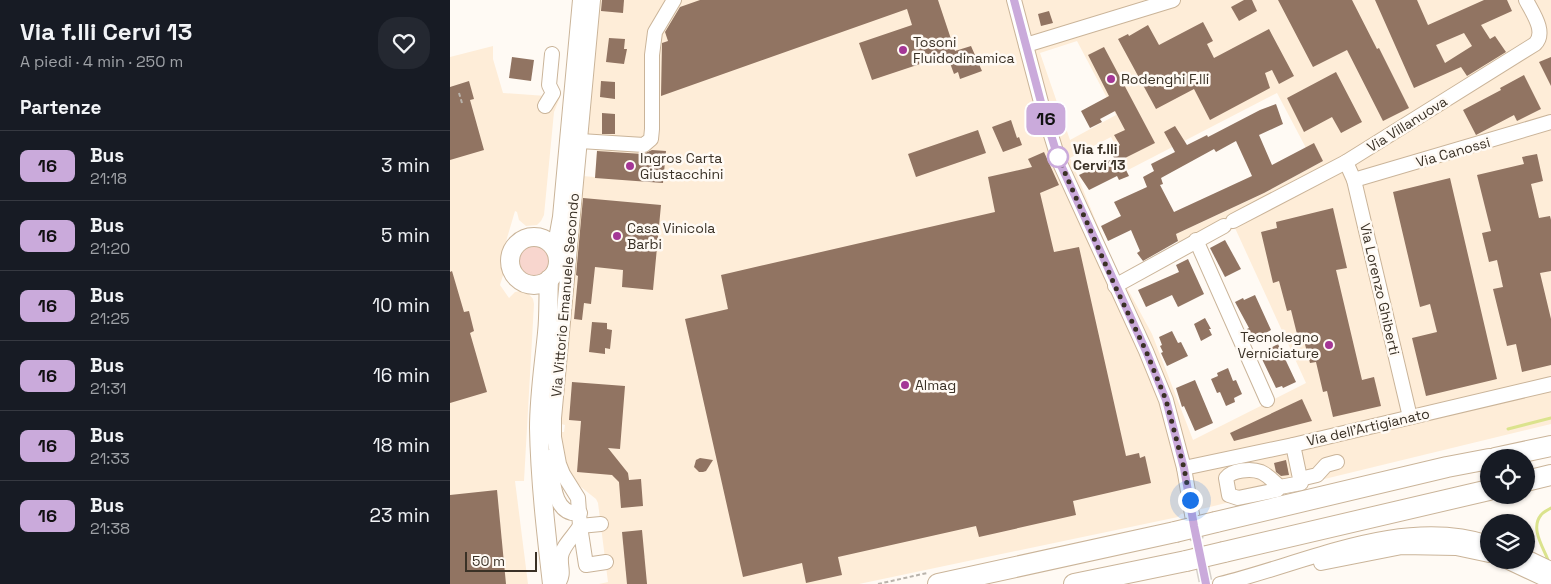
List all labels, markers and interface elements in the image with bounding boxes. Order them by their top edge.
text: Via f.lli Cervi 13 [20,16,192,47]
button: heart [378,17,430,69]
place label: Tosoni Fluidodinamica [913,33,1015,67]
marker: Tosoni Fluidodinamica [897,44,909,56]
text: A piedi · 4 min · 250 m [20,51,183,72]
place label: Rodenghi F.lli [1121,70,1209,88]
marker: Rodenghi F.lli [1105,73,1117,85]
street label: Via Villanuova [1363,92,1451,156]
text: Partenze [20,95,101,120]
line badge: 16 [1024,103,1068,135]
text: 16 [1036,107,1056,130]
street label: Via Canossi [1414,133,1492,171]
place label: Via f.lli Cervi 13 [1073,140,1125,174]
text: Bus [90,143,124,168]
marker: Via f.lli Cervi 13 [1047,146,1069,168]
place label: Ingros Carta Giustacchini [640,149,723,183]
text: 3 min [381,153,430,178]
text: 16 [38,154,57,177]
marker: Ingros Carta Giustacchini [624,160,636,172]
text: 21:18 [90,168,127,189]
street label: Via Vittorio Emanuele Secondo [547,192,583,398]
text: Bus [90,213,124,238]
place label: Casa Vinicola Barbi [627,219,715,253]
street label: Via Lorenzo Ghiberti [1356,221,1404,357]
text: 5 min [381,223,430,248]
text: 16 [38,224,57,247]
marker: Casa Vinicola Barbi [611,230,623,242]
text: 21:20 [90,238,130,259]
text: Bus [90,283,124,308]
text: 10 min [372,293,430,318]
text: 16 [38,294,57,317]
text: 21:25 [90,308,130,329]
place label: Tecnolegno Verniciature [1238,328,1319,362]
marker: Tecnolegno Verniciature [1323,339,1335,351]
text: Bus [90,353,124,378]
text: 16 min [373,363,430,388]
text: 16 [38,364,57,387]
place label: Almag [915,376,956,394]
text: 21:31 [90,378,127,399]
marker: Almag [899,379,911,391]
street label: Via dell'Artigianato [1305,404,1431,450]
text: Bus [90,423,124,448]
text: 18 min [373,433,430,458]
text: 16 [38,434,57,457]
text: 21:33 [90,448,130,469]
map controls [1480,449,1535,569]
button: locate [1480,449,1535,504]
your location [1178,488,1203,513]
text: Bus [90,493,124,518]
text: 23 min [370,503,430,528]
text: 16 [38,504,57,527]
button: layers [1480,514,1535,569]
text: 21:38 [90,518,130,539]
scale bar [465,549,538,572]
text: 50 m [472,552,505,570]

